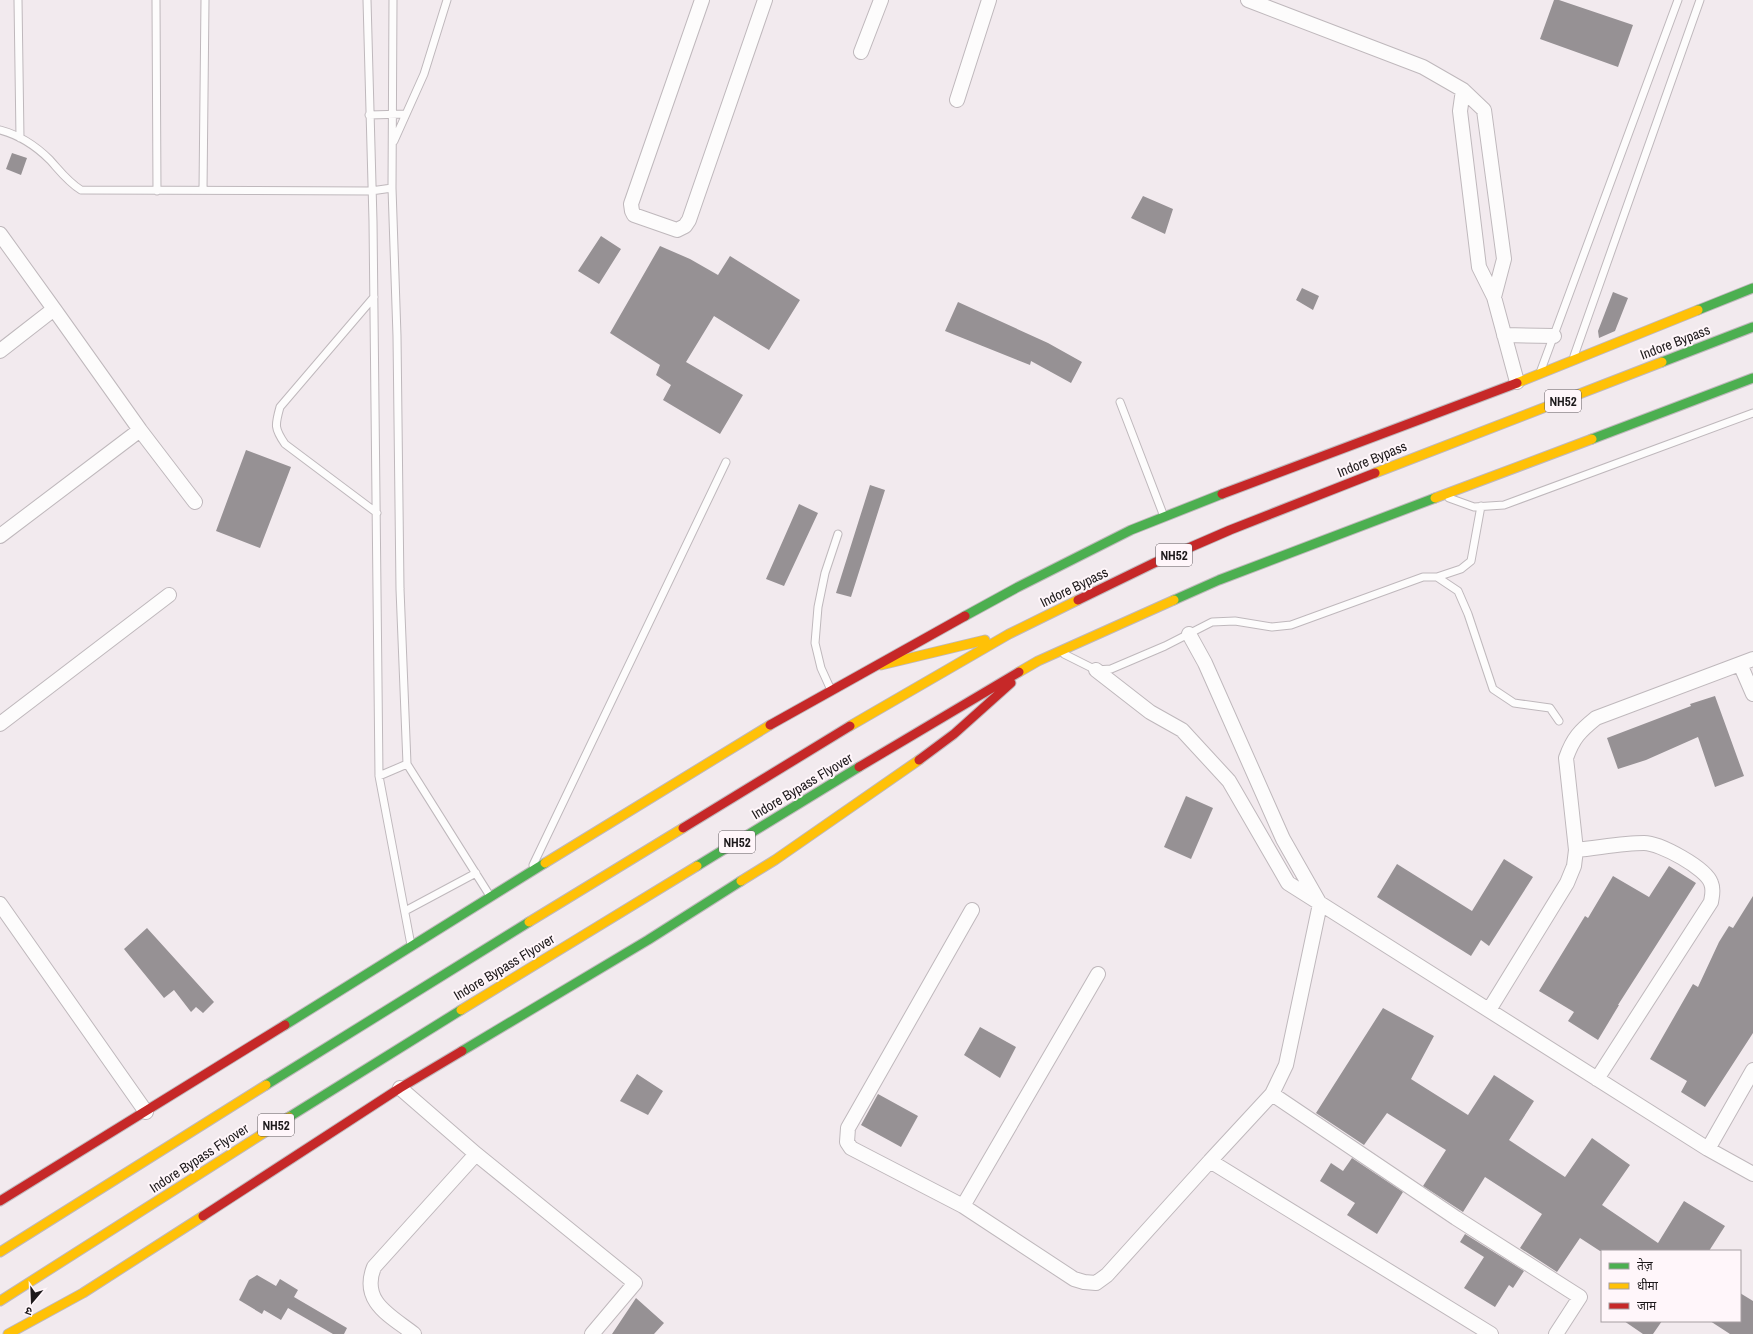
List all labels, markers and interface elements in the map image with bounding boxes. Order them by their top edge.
street label: Indore Bypass [1638,320,1713,364]
road number: NH52 [1545,390,1581,412]
street label: Indore Bypass [1335,437,1410,481]
road number: NH52 [1156,544,1192,566]
street label: Indore Bypass [1037,563,1111,611]
street label: Indore Bypass Flyover [748,749,856,823]
road number: NH52 [719,831,755,853]
street label: Indore Bypass Flyover [450,930,558,1004]
road number: NH52 [258,1114,294,1136]
street label: Indore Bypass Flyover [146,1119,252,1197]
legend [1601,1250,1741,1322]
text: तेज़ [1637,1258,1654,1274]
text: धीमा [1637,1278,1659,1294]
north arrow [12,1282,52,1322]
text: जाम [1637,1298,1657,1314]
text: उ [23,1304,34,1319]

